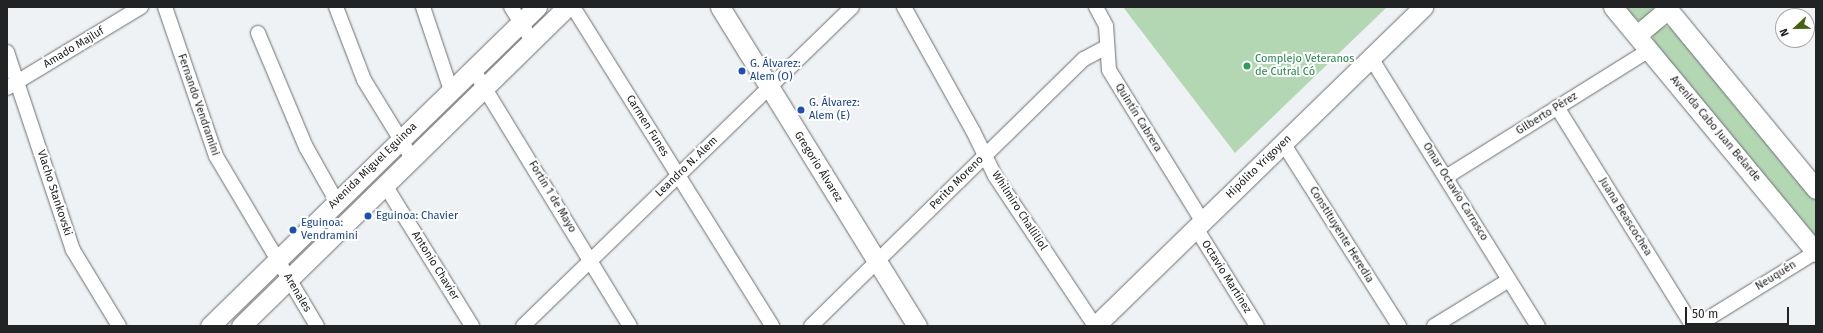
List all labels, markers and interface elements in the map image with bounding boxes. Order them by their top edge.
north arrow [1775,8,1815,48]
street label: Amado Majluf [41,25,107,71]
text: N [1777,26,1792,38]
street label: Fernando Vendramini [174,52,222,158]
place label: Complejo Veteranos de Cutral Có [1255,53,1354,79]
place label: G. Álvarez: Alem (O) [750,58,801,84]
marker: Complejo Veteranos de Cutral Có [1242,61,1252,71]
marker: G. Álvarez: Alem (O) [737,66,747,76]
street label: Avenida Cabo Juan Belarde [1667,73,1763,185]
street label: Quintín Cabrera [1112,81,1164,155]
street label: Gilberto Pérez [1514,90,1580,138]
street label: Carmen Funes [623,93,671,159]
place label: G. Álvarez: Alem (E) [809,97,860,123]
marker: G. Álvarez: Alem (E) [796,105,806,115]
street label: Avenida Miguel Eguinoa [326,120,420,212]
street label: Gregorio Álvarez [791,129,845,205]
street label: Hipólito Yrigoyen [1224,133,1294,201]
street label: Leandro N. Alem [653,134,721,200]
street label: Omar Octavio Carrasco [1419,140,1491,244]
street label: Vlacho Stankovski [34,148,74,238]
street label: Perito Moreno [927,153,987,213]
street label: Fortín 1 de Mayo [525,159,579,235]
street label: Whilmiro Challiliol [989,169,1049,253]
street label: Juana Beascochea [1596,175,1654,259]
street label: Constituyente Heredia [1306,184,1376,286]
place label: Eguinoa: Chavier [376,209,458,223]
marker: Eguinoa: Chavier [363,211,373,221]
place label: Eguinoa: Vendramini [301,217,358,243]
marker: Eguinoa: Vendramini [288,225,298,235]
street label: Antonio Chavier [408,229,462,303]
street label: Octavio Martínez [1198,238,1254,316]
street label: Neuquén [1753,258,1799,294]
street label: Arenales [280,271,314,315]
scale bar [1687,299,1791,325]
text: 50 m [1692,307,1718,321]

